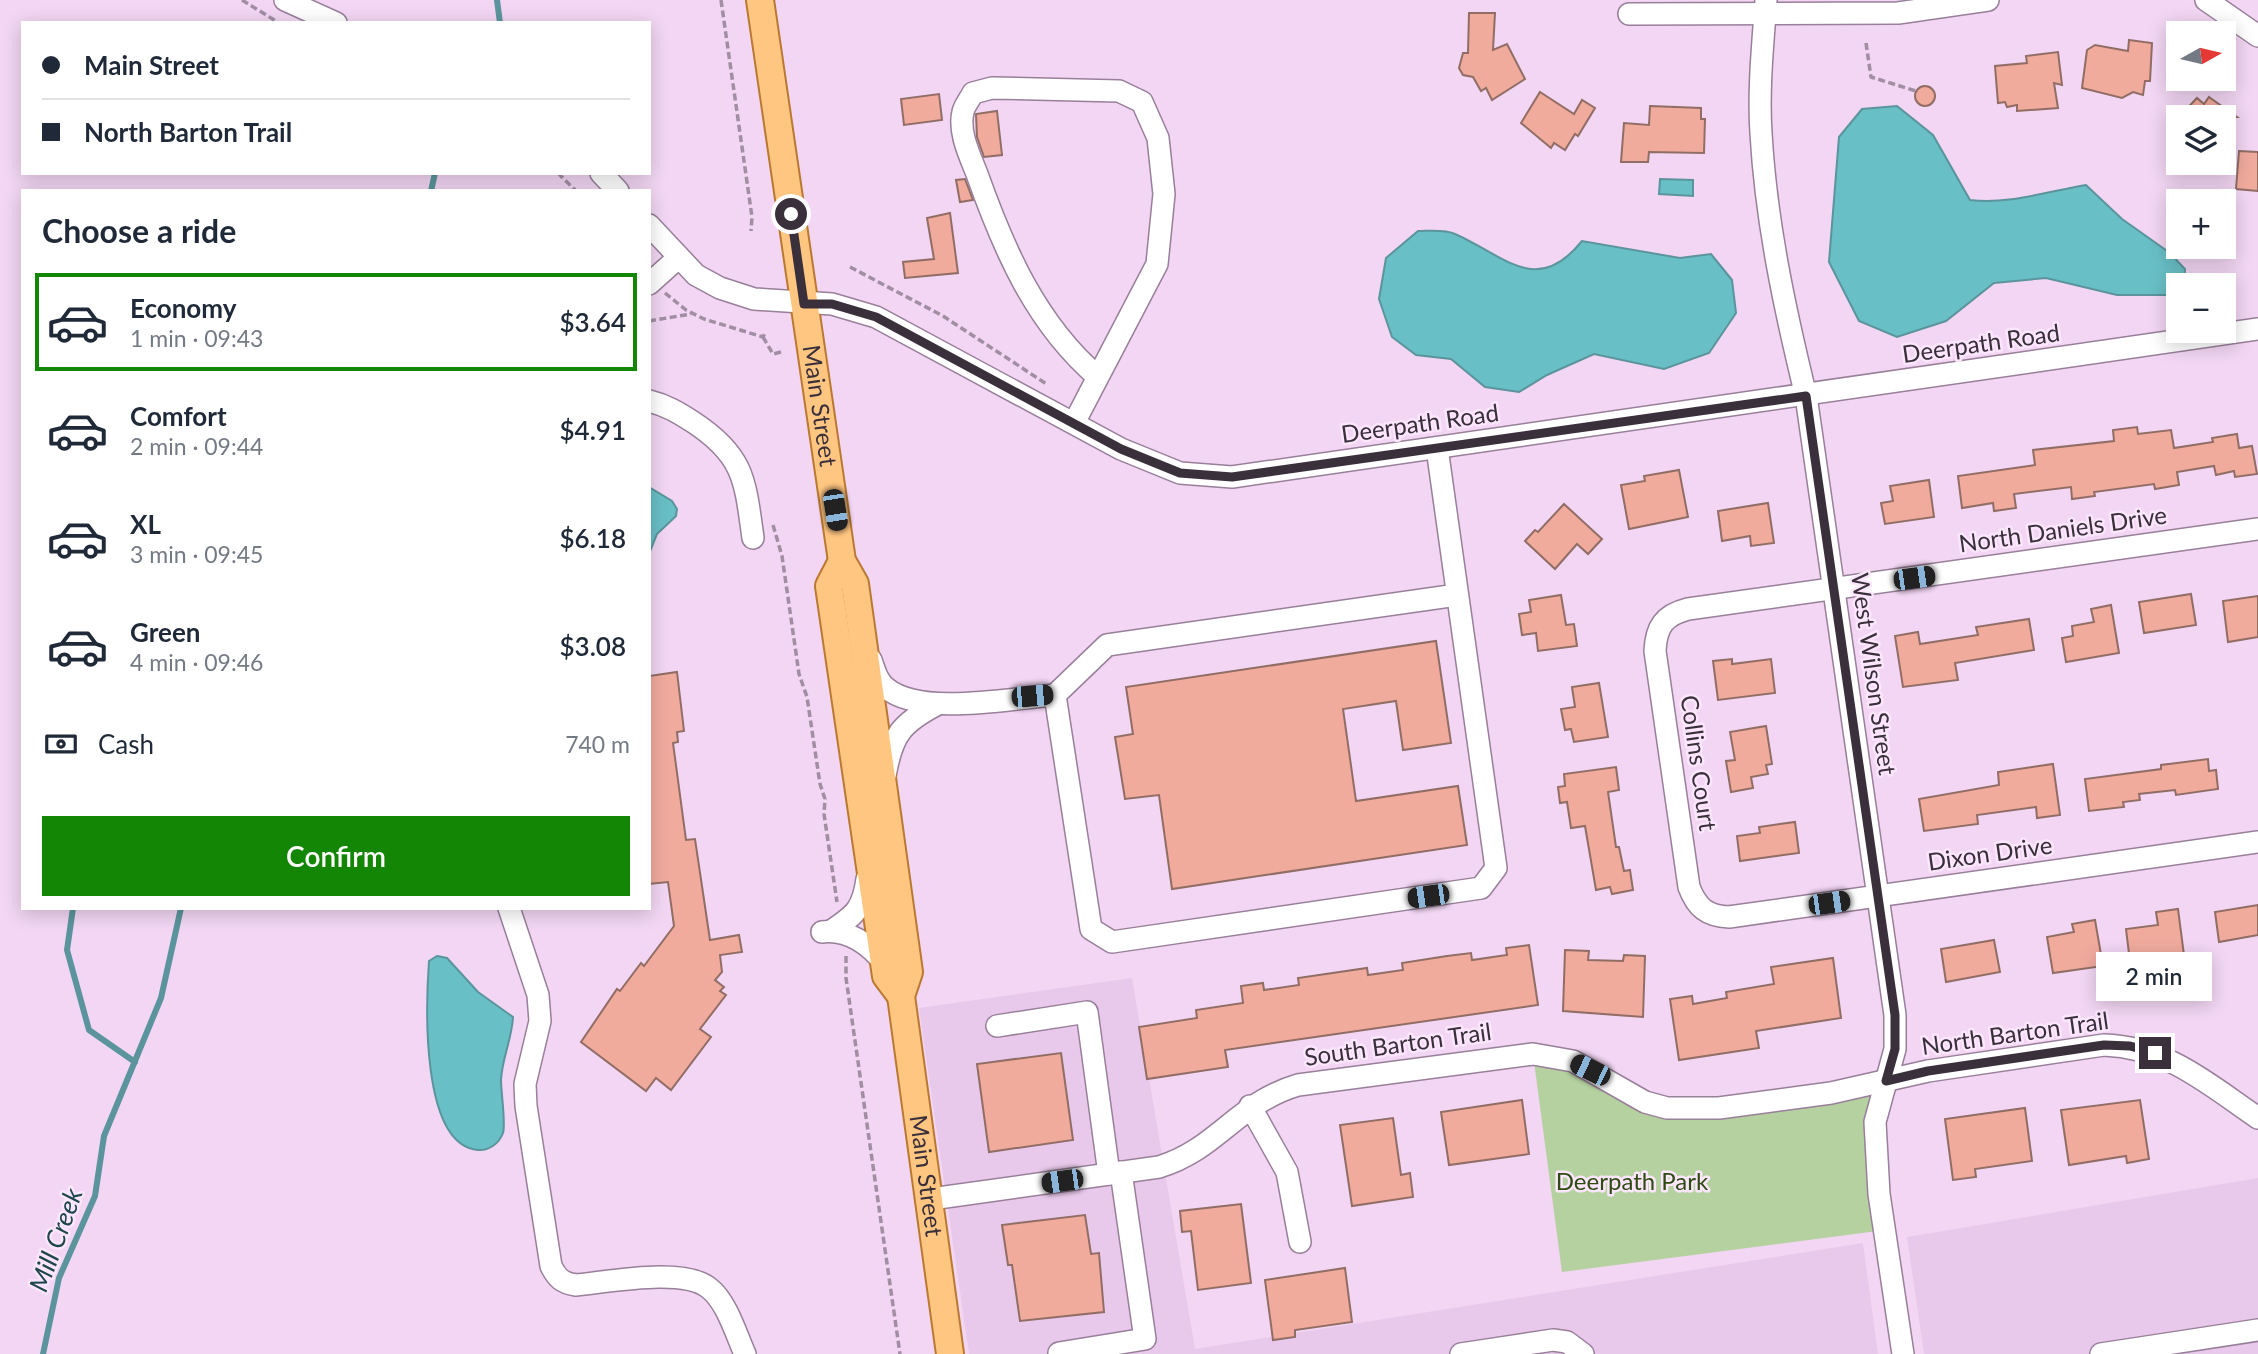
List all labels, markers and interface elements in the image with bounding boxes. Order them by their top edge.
north arrow [2166,21,2236,91]
map controls [2166,21,2236,343]
text: Main Street [84,49,219,81]
button: layers [2166,105,2236,175]
text: North Barton Trail [84,116,292,148]
button: + [2166,189,2236,259]
route start [775,198,807,230]
text: Choose a ride [42,211,236,250]
button: − [2166,273,2236,343]
icon: car [46,291,109,354]
text: Economy [130,292,236,324]
text: $3.64 [560,306,626,338]
street label: Deerpath Road [1900,317,2061,368]
text: 1 min · 09:43 [130,324,263,352]
street label: Main Street [798,343,844,469]
street label: Deerpath Road [1339,397,1500,448]
icon: car [46,399,109,462]
text: Comfort [130,400,227,432]
text: $4.91 [560,414,626,446]
text: 2 min · 09:44 [130,432,263,460]
car [822,488,849,532]
street label: North Daniels Drive [1957,500,2169,557]
icon: car [46,507,109,570]
text: XL [130,508,161,540]
text: $6.18 [560,522,626,554]
text: 3 min · 09:45 [130,540,263,568]
car [1892,565,1937,591]
street label: West Wilson Street [1846,571,1903,777]
icon: car [46,615,109,678]
text: Green [130,616,200,648]
text: $3.08 [560,630,626,662]
text: 4 min · 09:46 [130,648,263,676]
car [1011,684,1054,708]
street label: Collins Court [1676,693,1723,833]
icon: cash [42,725,80,763]
text: Cash [98,728,154,760]
text: 740 m [565,730,630,758]
button: Confirm [42,816,630,896]
street label: Dixon Drive [1926,829,2054,876]
car [1406,883,1451,909]
car [1807,890,1852,916]
callout: 2 min [2097,951,2213,1000]
text: 2 min [2126,962,2182,990]
street label: North Barton Trail [1919,1005,2110,1060]
street label: South Barton Trail [1302,1016,1493,1071]
route end [2139,1037,2171,1069]
car [1567,1051,1614,1089]
street label: Main Street [904,1113,950,1239]
park label: Deerpath Park [1556,1166,1709,1195]
car [1040,1168,1085,1194]
water label: Mill Creek [22,1183,89,1296]

